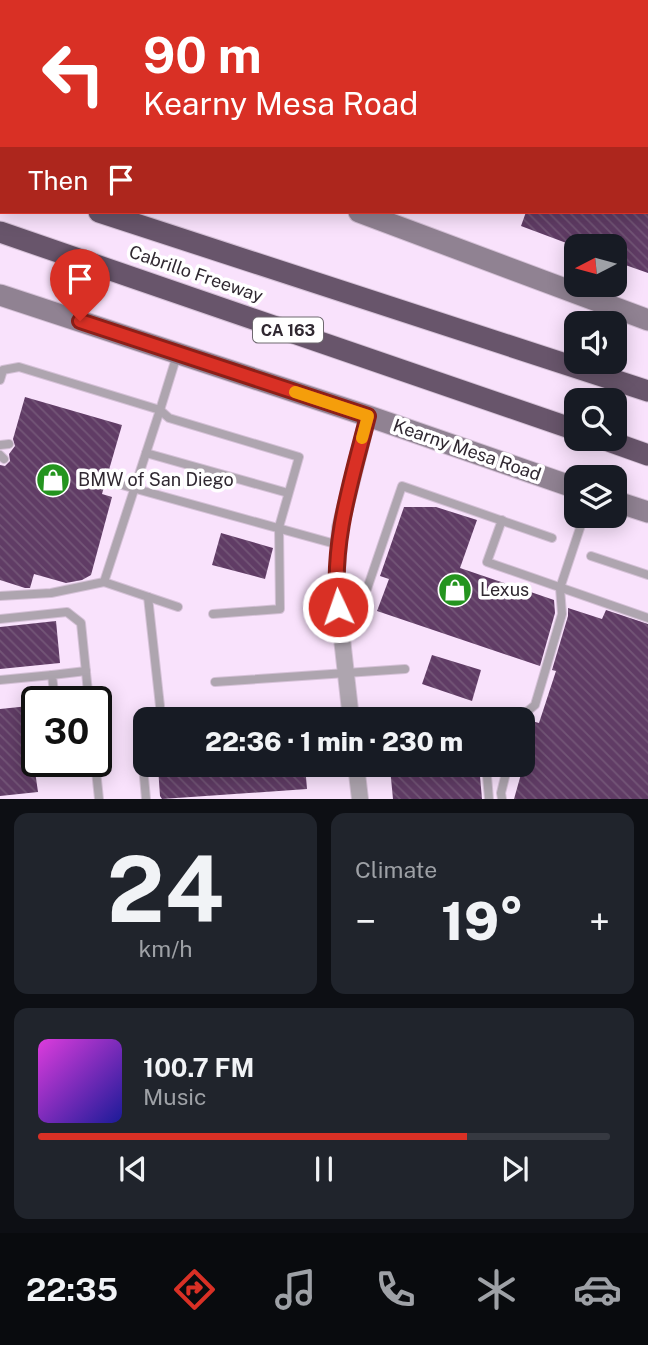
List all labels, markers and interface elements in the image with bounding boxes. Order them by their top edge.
text: 90 m [143,26,262,84]
icon: left [28,28,119,119]
text: Kearny Mesa Road [143,85,418,122]
icon: arrive [102,161,140,199]
text: Then [28,165,88,196]
north arrow [564,234,626,298]
map controls [564,234,627,528]
street label: Cabrillo Freeway [126,241,266,306]
pin [50,249,110,321]
icon: arrive [61,260,99,298]
button: sound [564,311,627,374]
road number: CA 163 [253,318,323,342]
button: search [564,388,627,451]
street label: Kearny Mesa Road [391,414,544,485]
shop icon: BMW of San Diego [34,461,72,499]
button: layers [564,465,627,528]
place label: BMW of San Diego [78,469,234,490]
position arrow [301,570,375,644]
shop icon: Lexus [436,571,474,609]
place label: Lexus [480,579,529,600]
speed limit sign: 30 [21,686,112,777]
text: 22:36 · 1 min · 230 m [205,726,463,757]
text: 24 [107,836,224,942]
text: Climate [355,856,437,883]
text: 19° [441,891,524,952]
text: − [355,899,376,944]
text: + [589,899,610,944]
text: km/h [138,935,193,962]
text: 100.7 FM [143,1052,254,1083]
text: Music [143,1083,207,1110]
icon: previous [114,1150,152,1188]
icon: pause [305,1150,343,1188]
icon: next [496,1150,534,1188]
icon: directions [170,1265,219,1314]
icon: music [271,1265,320,1314]
icon: phone [371,1265,420,1314]
icon: climate [472,1265,521,1314]
icon: car [573,1265,622,1314]
text: 22:35 [26,1271,118,1308]

